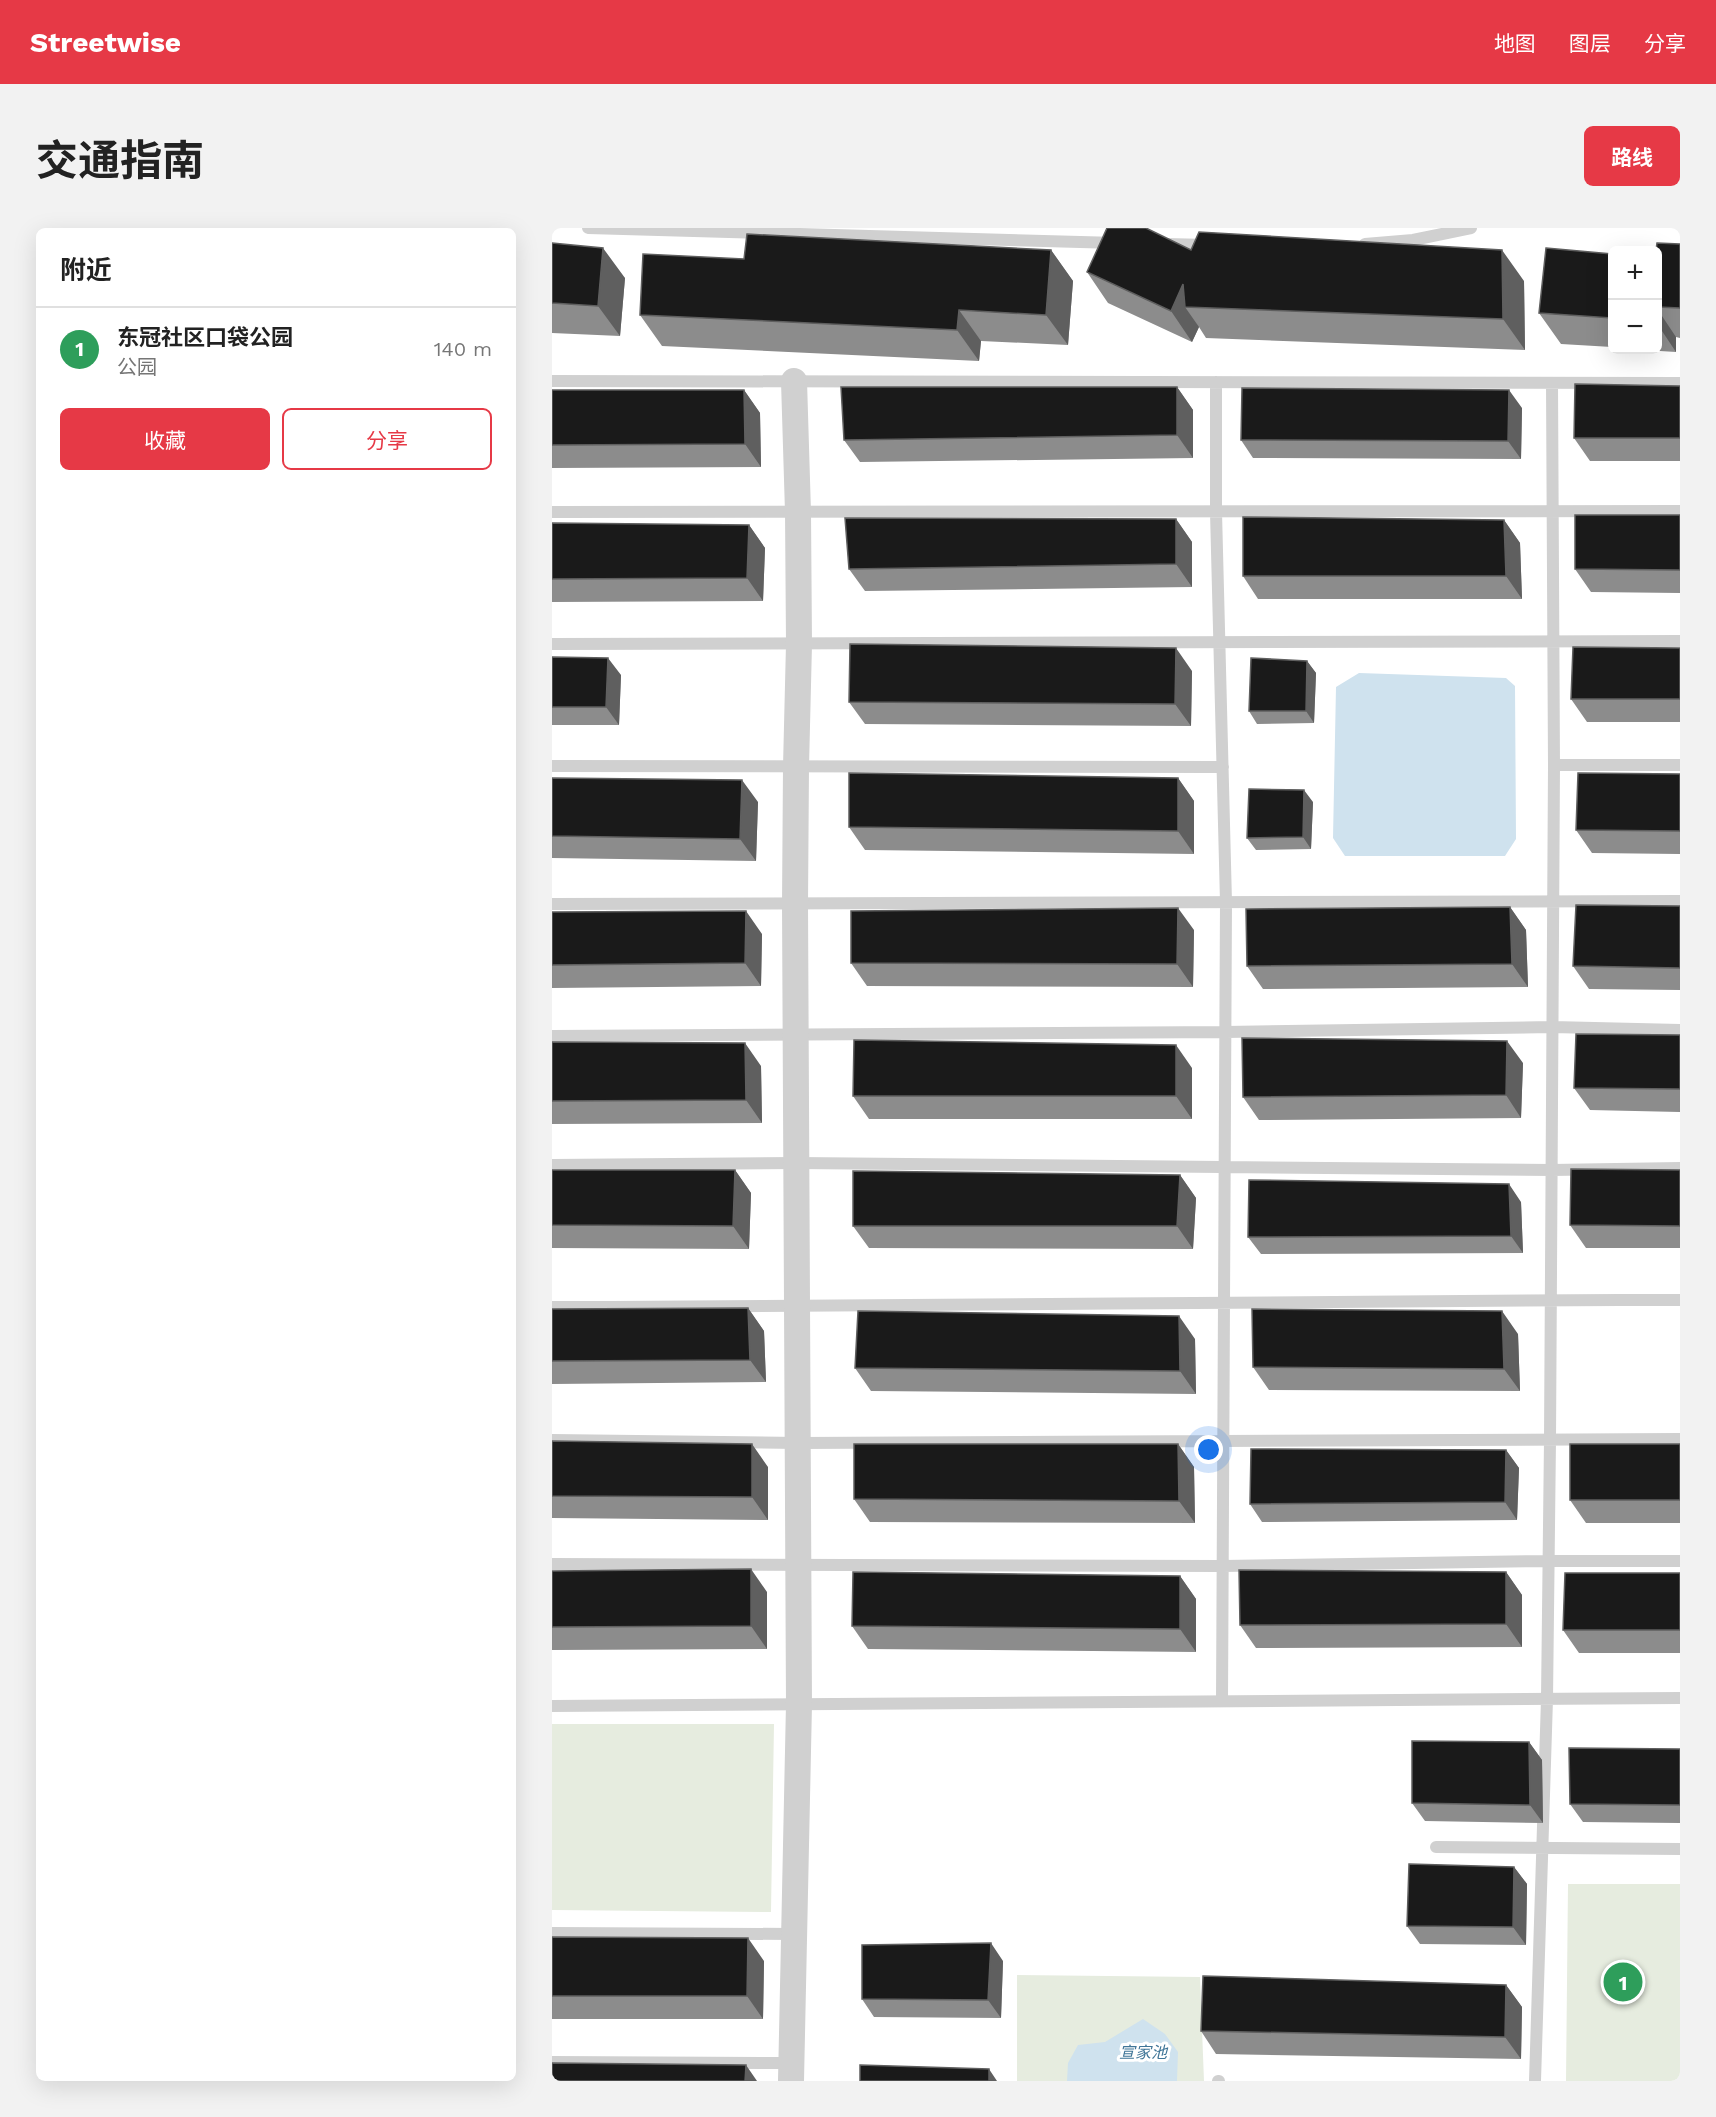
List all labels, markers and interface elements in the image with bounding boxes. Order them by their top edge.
text: Streetwise [30,26,181,59]
text: 地图 [1494,31,1536,56]
text: 图层 [1569,31,1611,56]
text: 分享 [1644,31,1686,56]
button: 路线 [1584,126,1680,186]
text: 交通指南 [36,136,204,185]
map controls [1608,246,1662,354]
button: + [1608,246,1662,300]
text: 附近 [60,255,112,285]
button: − [1608,300,1662,354]
text: 东冠社区口袋公园 [117,325,293,350]
text: 1 [75,337,84,361]
text: 140 m [434,337,492,361]
text: 公园 [117,355,157,379]
button: 收藏 [60,408,270,470]
button: 分享 [282,408,492,470]
your location [1194,1435,1223,1464]
pin: 1 [1604,1960,1642,2004]
water label: 宣家池 [1119,2043,1169,2062]

